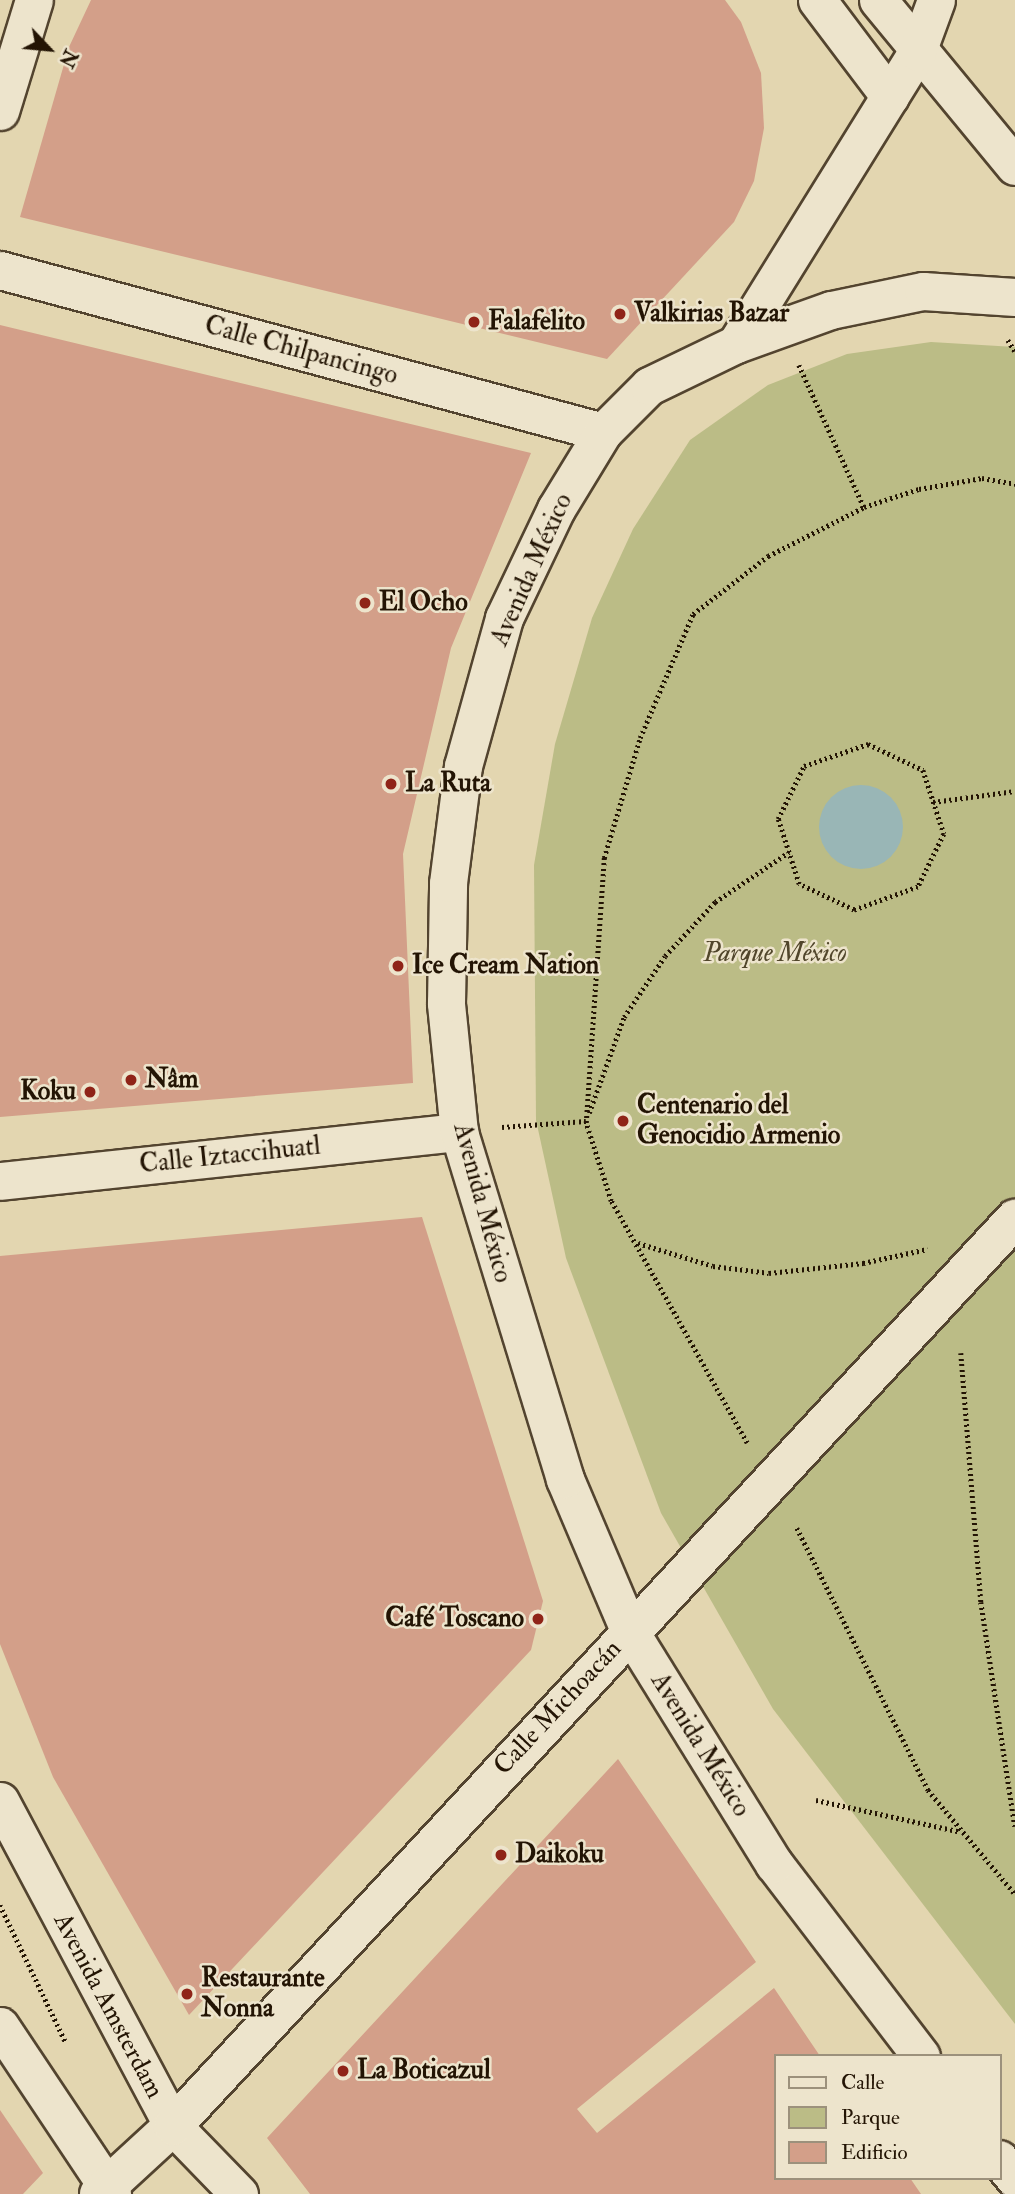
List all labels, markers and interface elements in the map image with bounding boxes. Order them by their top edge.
north arrow [14,14,84,84]
text: N [53,45,82,71]
place label: Valkirias Bazar [634,298,789,330]
place label: Falafelito [488,306,585,338]
marker: Valkirias Bazar [612,306,628,322]
street label: Calle Chilpancingo [201,310,401,392]
marker: Falafelito [466,314,482,330]
street label: Avenida México [484,489,580,651]
place label: El Ocho [379,587,468,619]
marker: El Ocho [357,595,373,611]
place label: La Ruta [405,768,491,800]
marker: La Ruta [383,776,399,792]
park label: Parque México [703,938,847,970]
place label: Ice Cream Nation [412,950,599,982]
marker: Ice Cream Nation [390,958,406,974]
place label: Nâm [145,1064,199,1096]
marker: Nâm [123,1072,139,1088]
place label: Koku [20,1076,76,1108]
marker: Koku [82,1084,98,1100]
place label: Centenario del Genocidio Armenio [637,1090,840,1152]
marker: Centenario del Genocidio Armenio [615,1113,631,1129]
street label: Avenida México [446,1120,518,1286]
street label: Calle Iztaccihuatl [138,1131,322,1181]
place label: Café Toscano [385,1603,524,1635]
marker: Café Toscano [530,1611,546,1627]
street label: Calle Michoacán [488,1634,628,1782]
street label: Avenida México [643,1667,757,1823]
place label: Daikoku [515,1839,604,1871]
marker: Daikoku [493,1847,509,1863]
street label: Avenida Amsterdam [46,1908,170,2104]
place label: Restaurante Nonna [201,1963,325,2024]
marker: Restaurante Nonna [179,1986,195,2002]
legend [774,2054,1001,2180]
place label: La Boticazul [357,2055,491,2087]
marker: La Boticazul [335,2063,351,2079]
text: Calle [841,2069,884,2096]
text: Parque [841,2104,900,2131]
text: Edificio [841,2139,908,2166]

